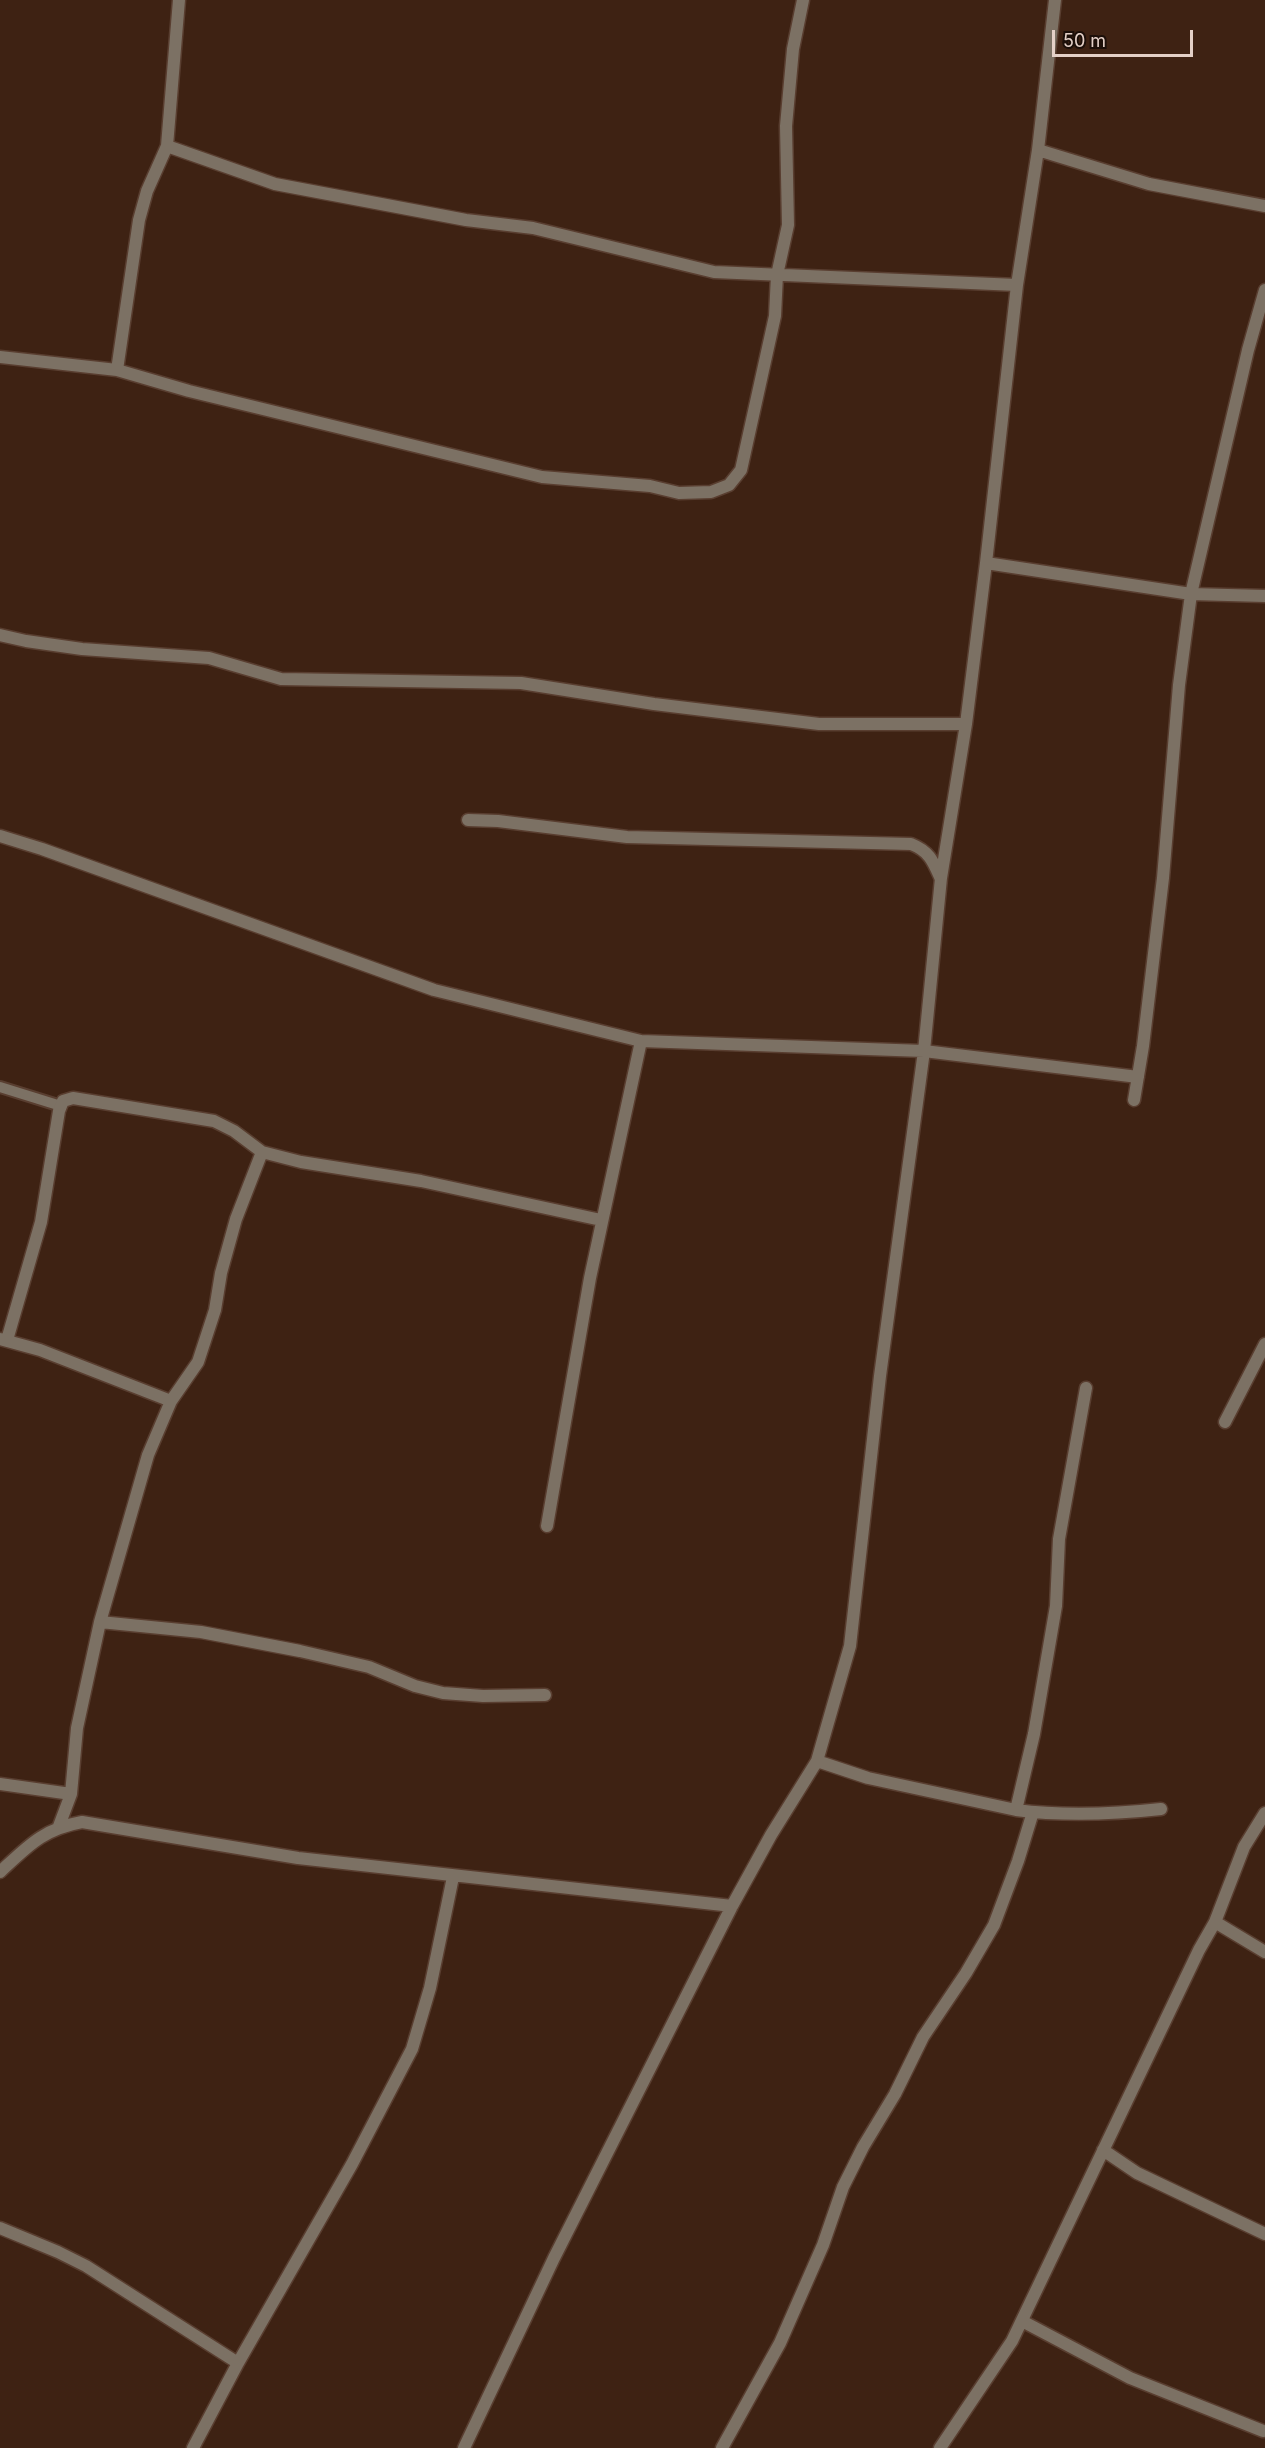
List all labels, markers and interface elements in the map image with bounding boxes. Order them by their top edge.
scale bar [1055,18,1196,56]
text: 50 m [1063,30,1106,51]

